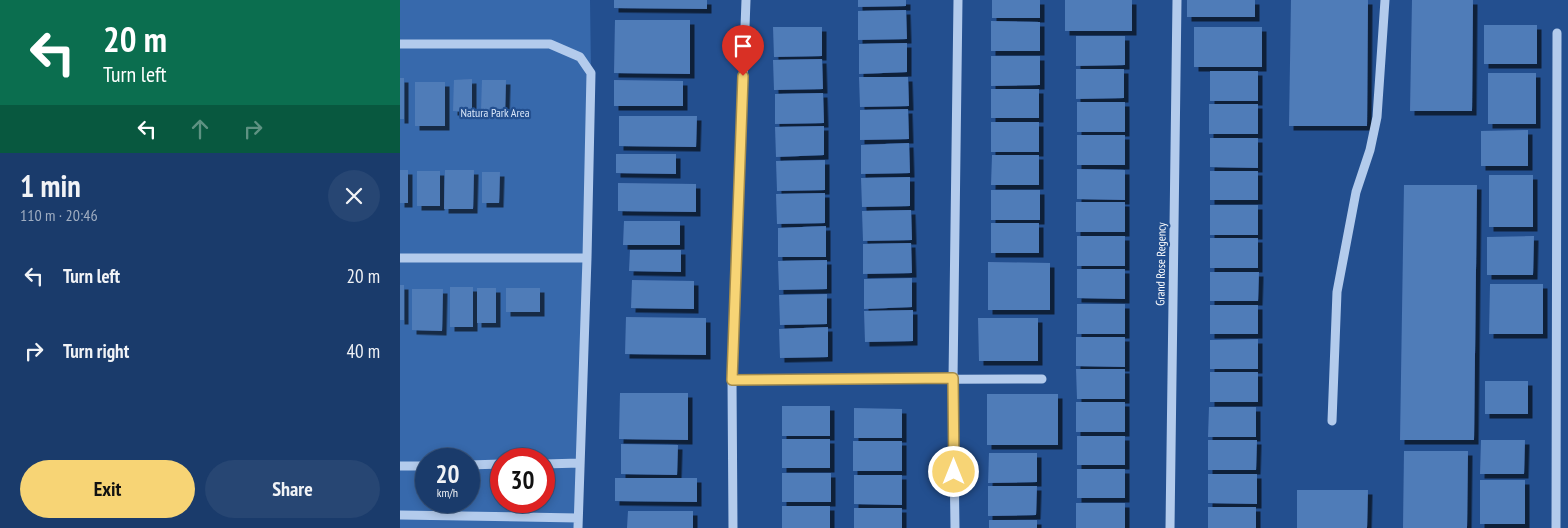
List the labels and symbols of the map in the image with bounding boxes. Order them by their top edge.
pin [722,25,764,76]
park label: Natura Park Area [461,105,530,120]
street label: Grand Rose Regency [1152,222,1169,306]
position arrow [927,445,979,497]
speed limit sign: 30 [490,448,555,513]

